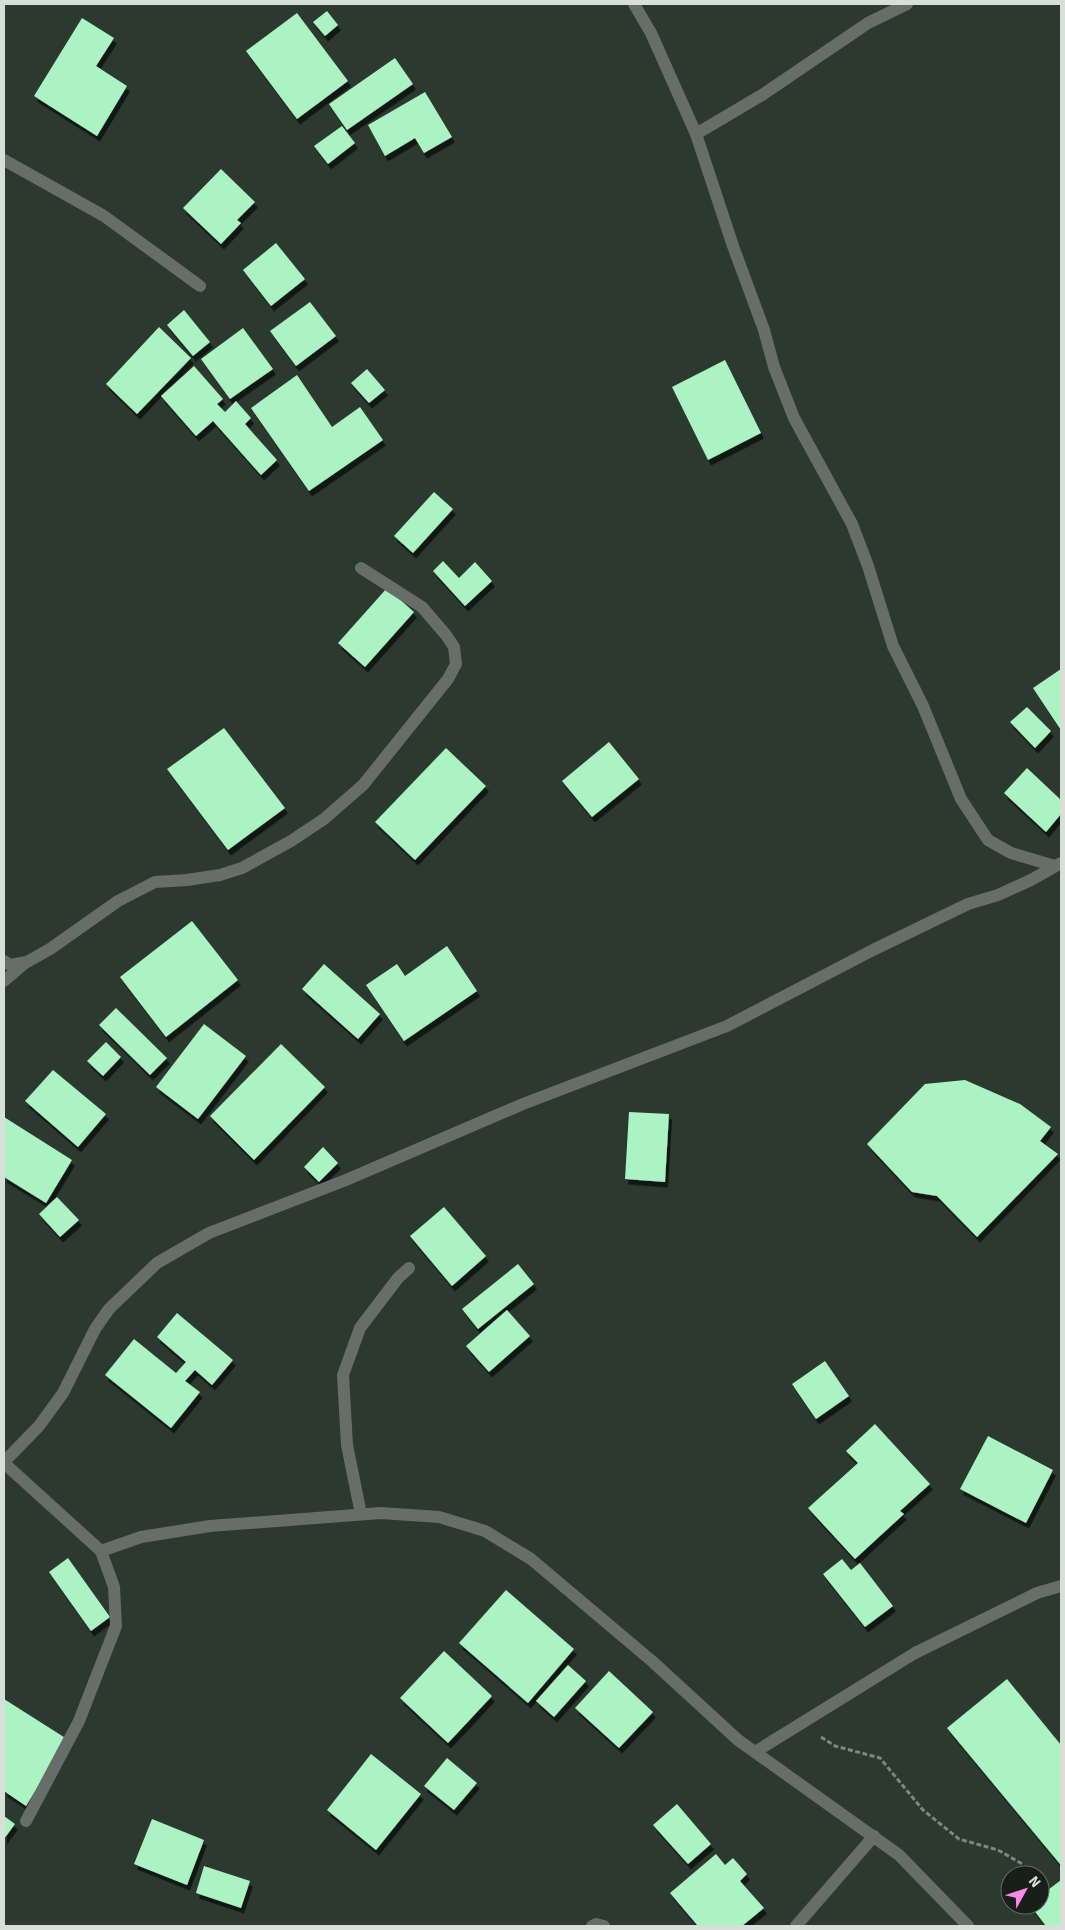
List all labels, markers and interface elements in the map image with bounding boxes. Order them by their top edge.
north arrow [1000,1865,1050,1915]
text: N [1025,1873,1044,1891]

